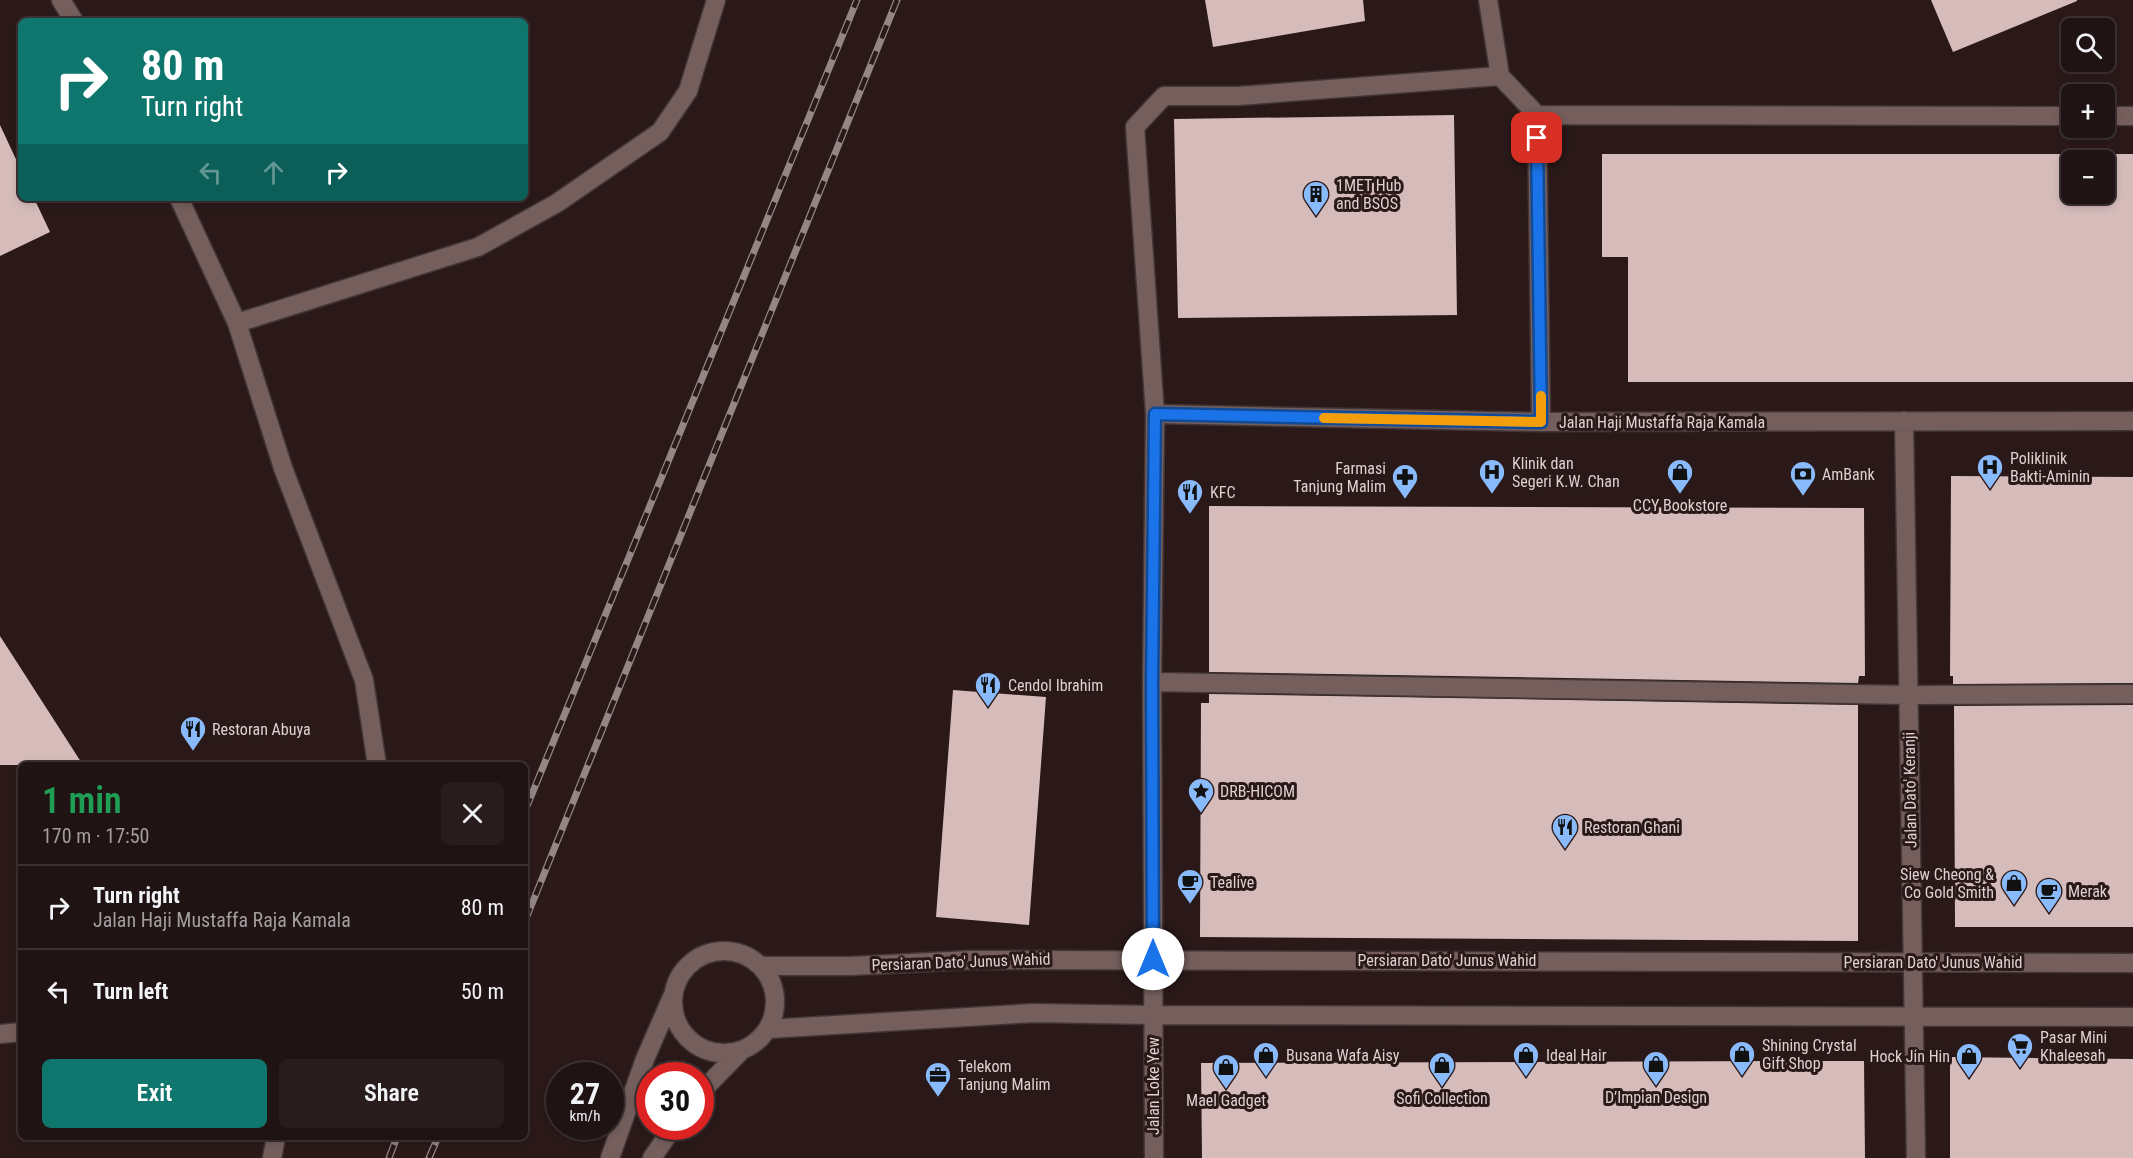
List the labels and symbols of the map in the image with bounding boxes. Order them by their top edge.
pin [1511,112,1562,163]
place label: 1MET Hub and BSOS [1336,176,1401,213]
building icon: 1MET Hub and BSOS [1301,179,1331,217]
street label: Jalan Haji Mustaffa Raja Kamala [1559,413,1765,432]
place label: Poliklinik Bakti-Aminin [2010,449,2090,486]
hospital icon: Poliklinik Bakti-Aminin [1975,452,2005,490]
place label: Klinik dan Segeri K.W. Chan [1512,454,1620,491]
hospital icon: Klinik dan Segeri K.W. Chan [1477,457,1507,495]
shop icon: CCY Bookstore [1665,457,1695,495]
place label: Farmasi Tanjung Malim [1293,459,1386,496]
bank icon: AmBank [1788,459,1818,497]
pharmacy icon: Farmasi Tanjung Malim [1390,462,1420,500]
place label: AmBank [1822,465,1875,484]
restaurant icon: KFC [1175,477,1205,515]
place label: KFC [1210,483,1236,502]
place label: CCY Bookstore [1633,496,1727,515]
restaurant icon: Cendol Ibrahim [973,670,1003,708]
place label: Cendol Ibrahim [1008,676,1103,695]
restaurant icon: Restoran Abuya [178,714,208,752]
place label: Restoran Abuya [212,720,311,739]
street label: Jalan Dato' Keranji [1899,732,1921,848]
place icon: DRB-HICOM [1186,776,1216,814]
place label: DRB-HICOM [1220,782,1295,801]
restaurant icon: Restoran Ghani [1550,812,1580,850]
place label: Restoran Ghani [1584,818,1680,837]
place label: Siew Cheong & Co Gold Smith [1900,865,1994,902]
cafe icon: Tealive [1175,867,1205,905]
shop icon: Siew Cheong & Co Gold Smith [1999,868,2029,906]
place label: Tealive [1210,873,1254,892]
cafe icon: Merak [2034,876,2064,914]
place label: Merak [2068,882,2108,901]
position arrow [1121,927,1185,991]
street label: Persiaran Dato' Junus Wahid [871,949,1051,975]
street label: Persiaran Dato' Junus Wahid [1357,951,1537,970]
street label: Persiaran Dato' Junus Wahid [1843,953,2023,972]
place label: Pasar Mini Khaleesah [2040,1028,2107,1065]
supermarket icon: Pasar Mini Khaleesah [2005,1031,2035,1069]
place label: Shining Crystal Gift Shop [1762,1036,1857,1073]
street label: Jalan Loke Yew [1144,1037,1163,1135]
shop icon: Shining Crystal Gift Shop [1727,1039,1757,1077]
shop icon: Busana Wafa Aisy [1251,1040,1281,1078]
shop icon: Ideal Hair [1511,1040,1541,1078]
shop icon: Hock Jin Hin [1954,1041,1984,1079]
place label: Busana Wafa Aisy [1286,1046,1400,1065]
place label: Ideal Hair [1546,1046,1607,1065]
place label: Hock Jin Hin [1870,1047,1950,1066]
shop icon: D’Impian Design [1641,1049,1671,1087]
shop icon: Sofi Collection [1427,1050,1457,1088]
shop icon: Mael Gadget [1211,1052,1241,1090]
place label: Telekom Tanjung Malim [958,1057,1051,1094]
office icon: Telekom Tanjung Malim [923,1060,953,1098]
speed limit sign: 30 [636,1062,714,1140]
place label: D’Impian Design [1605,1088,1707,1107]
place label: Sofi Collection [1396,1089,1488,1108]
place label: Mael Gadget [1186,1091,1266,1110]

